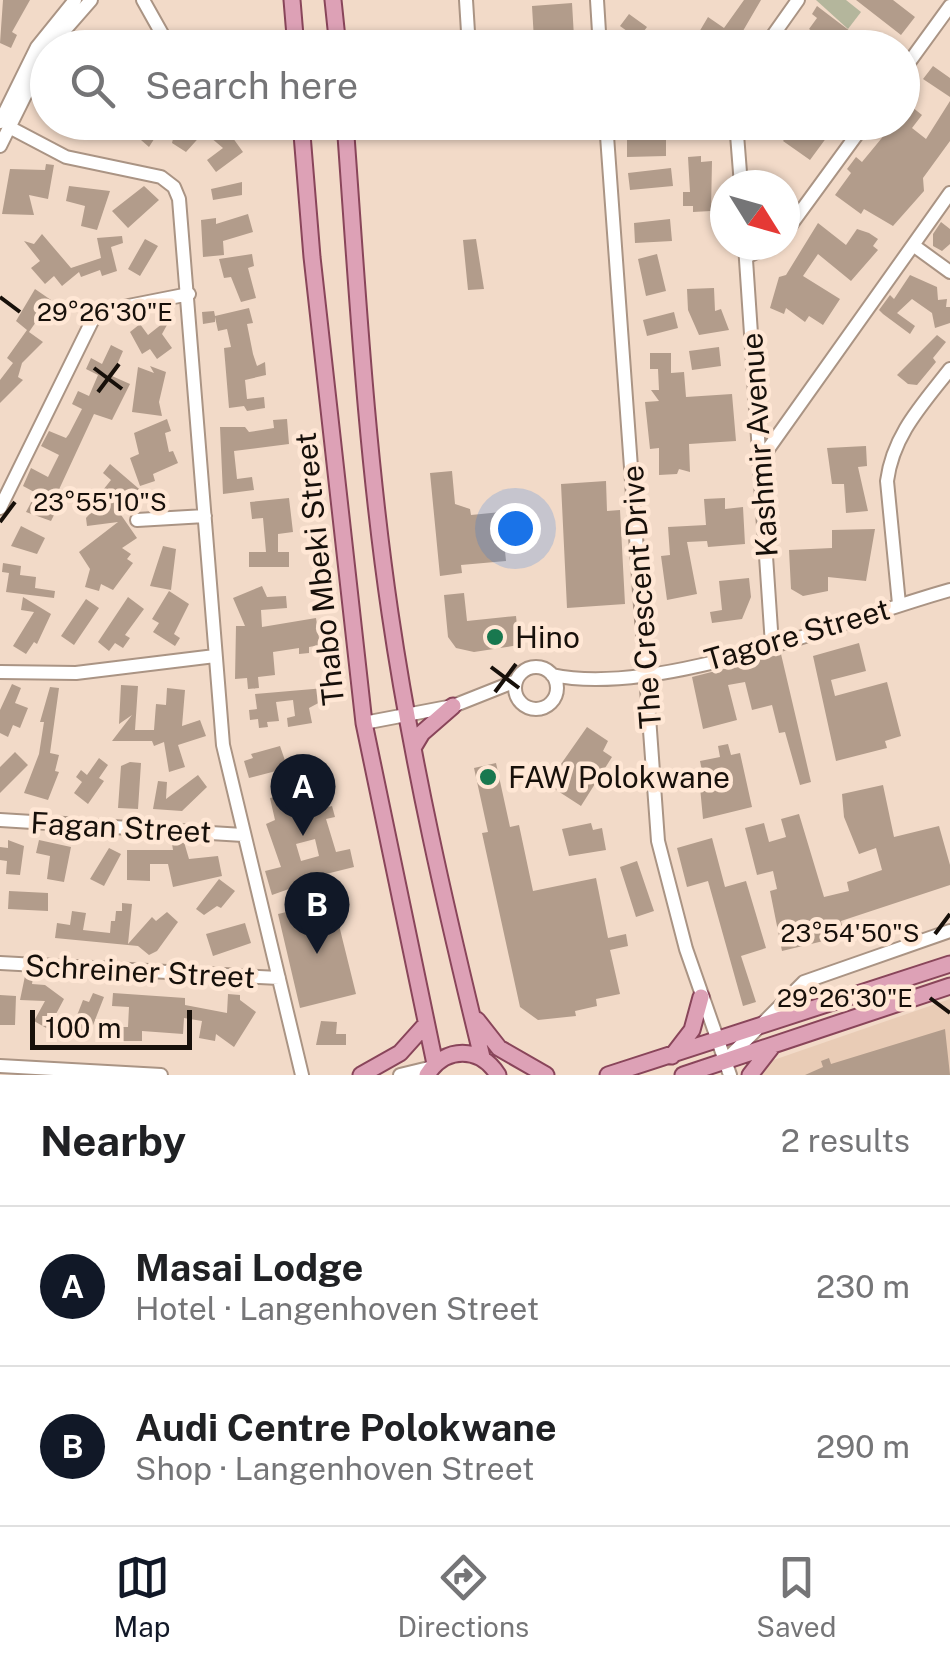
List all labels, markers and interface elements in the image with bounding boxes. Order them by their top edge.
search box [30,30,920,140]
icon: search [65,58,120,113]
text: Search here [145,63,358,108]
north arrow [710,170,800,260]
text: 29°26'30"E [37,297,173,327]
street label: Kashmir Avenue [733,332,785,558]
street label: Thabo Mbeki Street [287,431,351,707]
street label: The Crescent Drive [614,464,668,730]
text: 23°55'10"S [33,487,167,517]
your location [490,503,541,554]
street label: Tagore Street [700,590,894,678]
place label: Hino [515,619,580,655]
marker: Hino [484,626,506,648]
pin: A [270,754,336,836]
place label: FAW Polokwane [508,759,730,795]
marker: FAW Polokwane [477,766,499,788]
street label: Fagan Street [30,804,212,850]
pin: B [284,872,350,954]
text: 23°54'50"S [781,918,919,948]
street label: Schreiner Street [24,947,256,995]
text: 29°26'30"E [777,983,913,1013]
scale bar [30,1005,192,1050]
text: 100 m [45,1011,122,1044]
text: Nearby [40,1116,186,1165]
text: 2 results [781,1122,910,1159]
text: Masai Lodge [135,1245,363,1290]
text: A [61,1268,84,1305]
text: 230 m [816,1268,910,1305]
text: Hotel · Langenhoven Street [135,1290,539,1327]
text: Audi Centre Polokwane [135,1405,557,1450]
text: B [62,1428,83,1465]
text: 290 m [816,1428,910,1465]
text: Shop · Langenhoven Street [135,1450,535,1487]
tab: Map [114,1550,170,1643]
tab: Directions [398,1550,529,1643]
tab: Saved [756,1550,836,1643]

